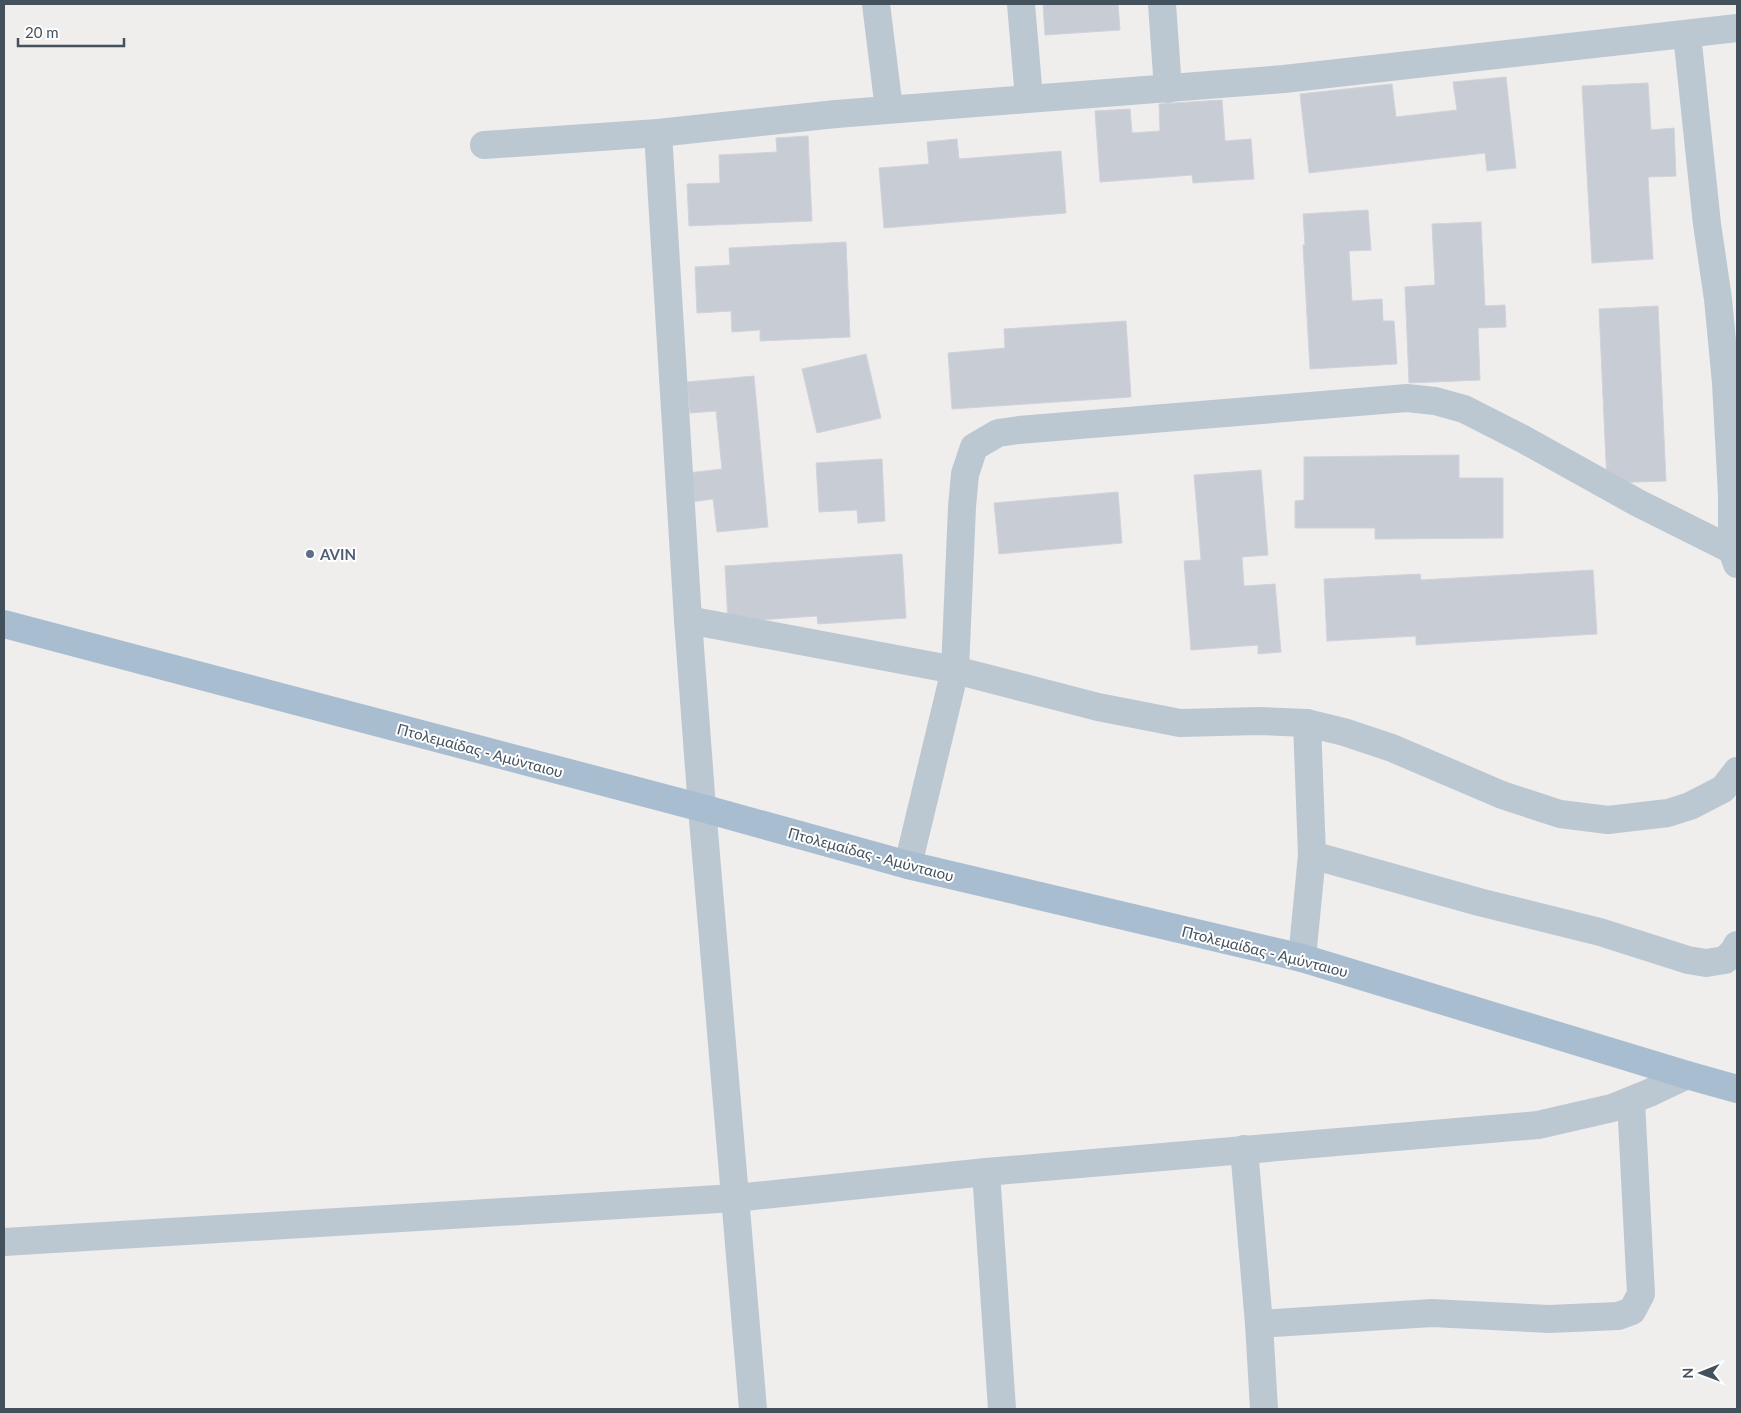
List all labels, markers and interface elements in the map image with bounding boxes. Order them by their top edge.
scale bar [18,15,124,47]
text: 20 m [25,23,59,41]
place label: AVIN [319,545,356,563]
marker: AVIN [304,548,316,560]
street label: Πτολεμαίδας - Αμύνταιου [395,719,565,781]
street label: Πτολεμαίδας - Αμύνταιου [786,823,956,885]
street label: Πτολεμαίδας - Αμύνταιου [1180,922,1350,980]
north arrow [1676,1348,1726,1398]
text: N [1679,1368,1696,1379]

